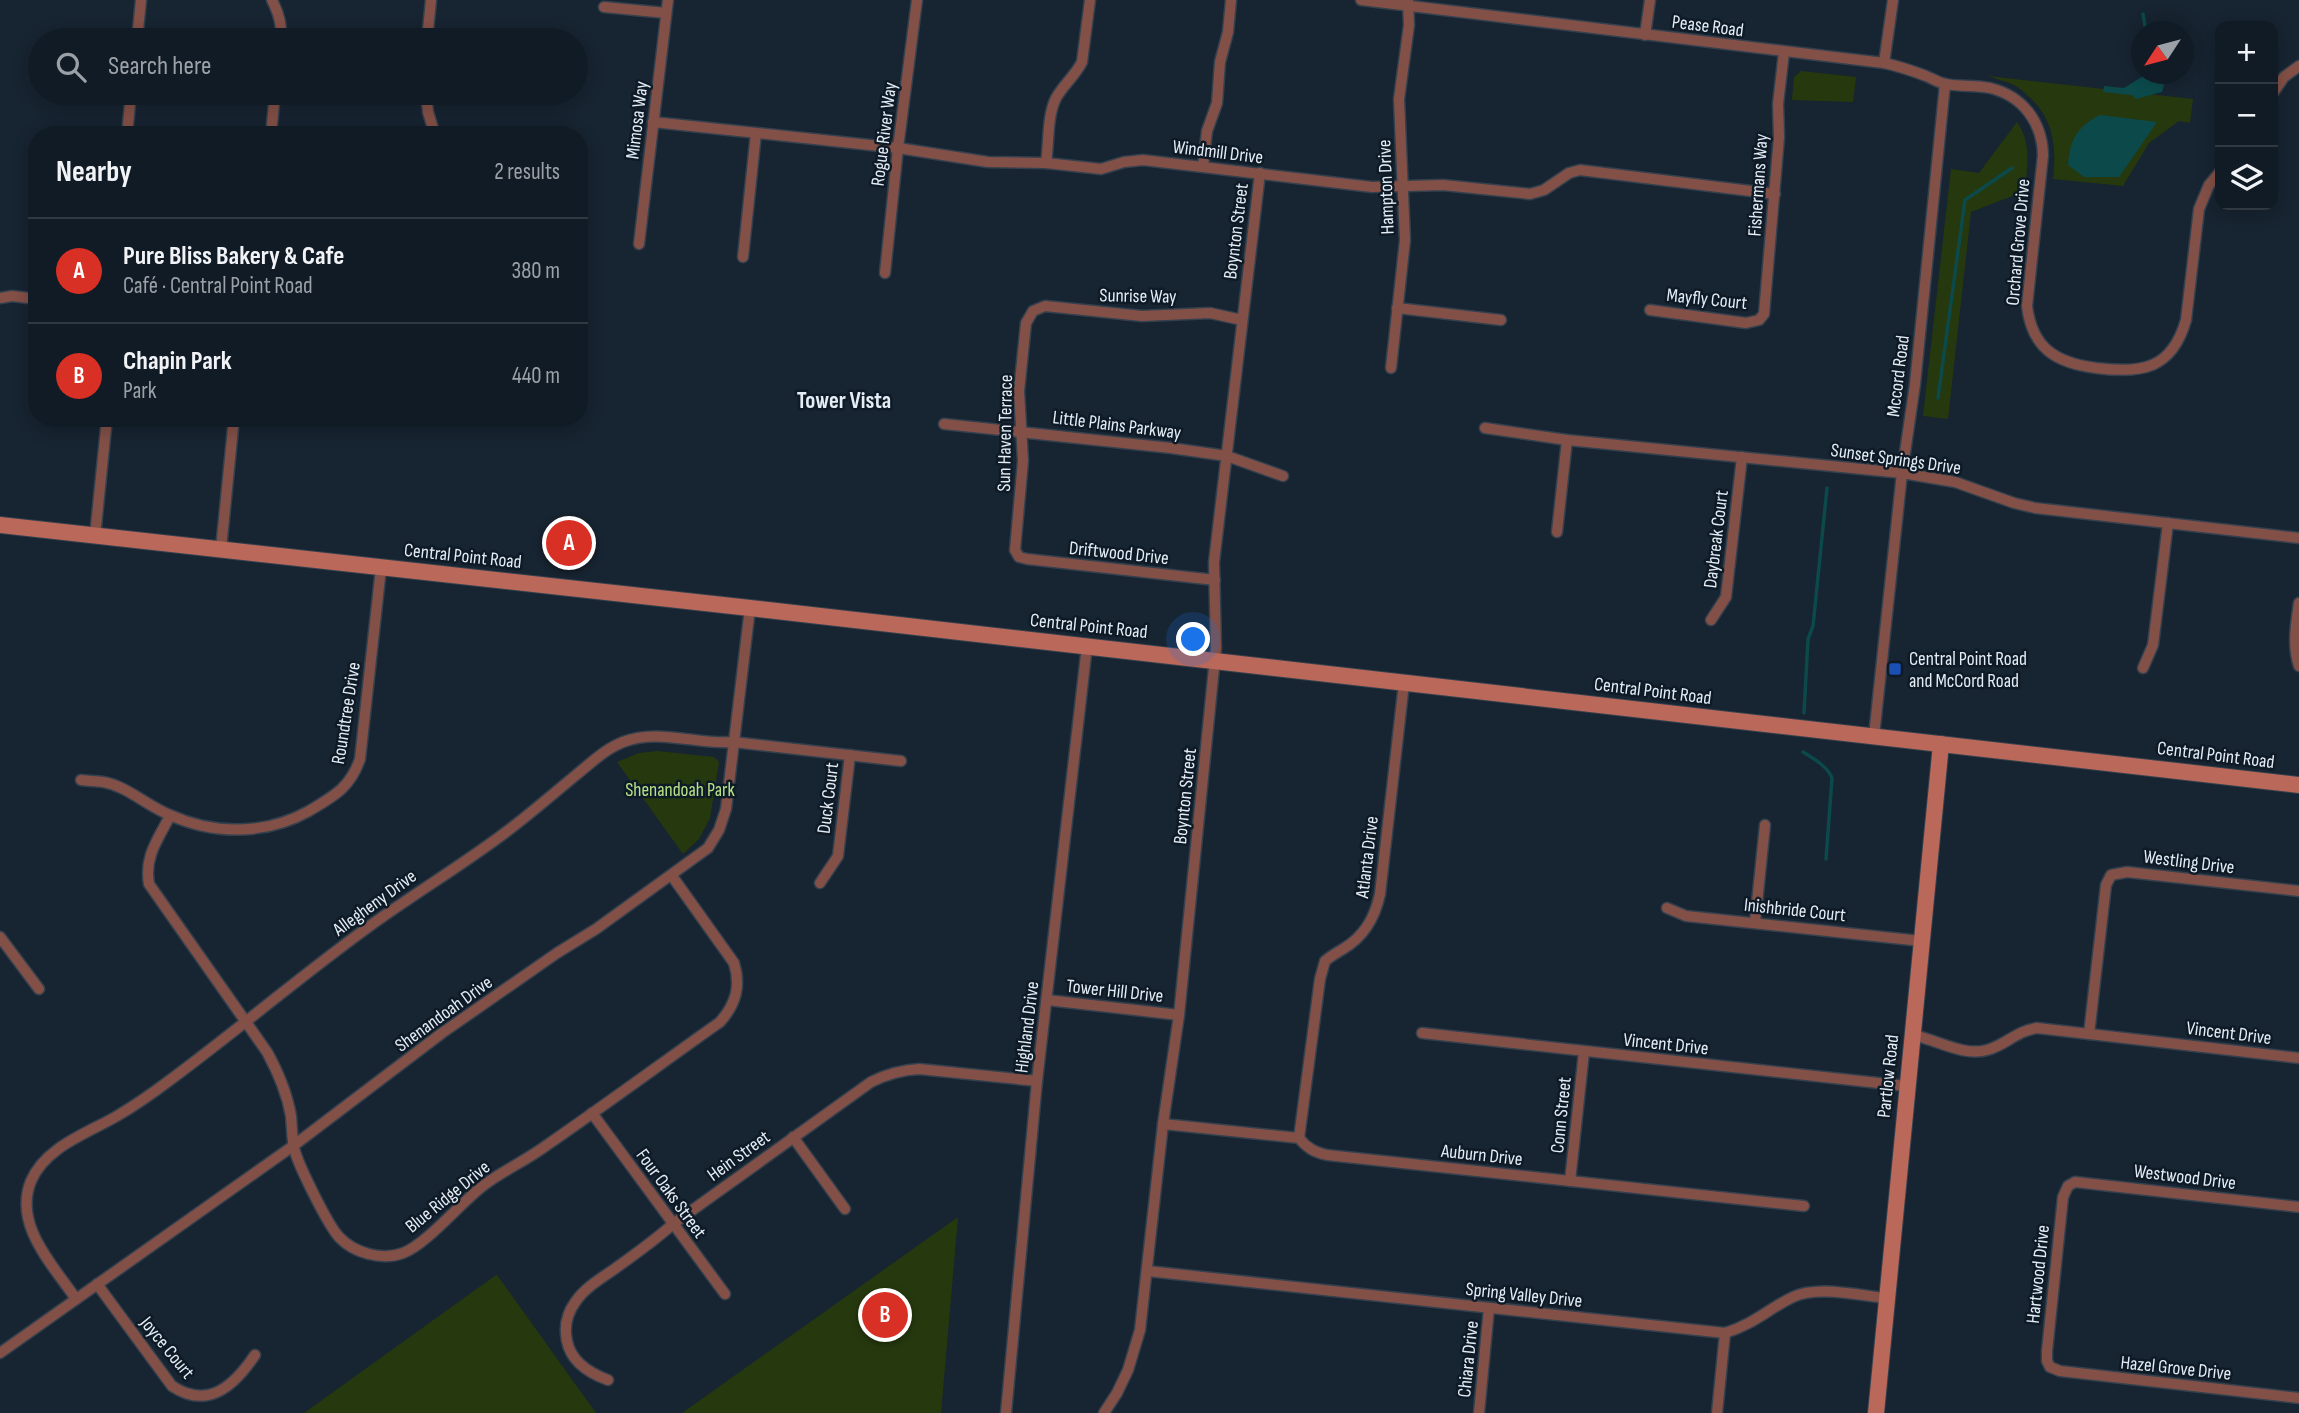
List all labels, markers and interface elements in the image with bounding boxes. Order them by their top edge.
street label: Pease Road [1671,11,1745,42]
north arrow [2131,21,2194,84]
map controls [2215,21,2278,210]
button: + [2215,21,2278,84]
search box [28,28,588,105]
icon: search [52,48,90,86]
text: Search here [108,51,211,82]
street label: Mimosa Way [621,79,654,160]
street label: Rogue River Way [867,80,902,187]
button: − [2215,84,2278,147]
street label: Fishermans Way [1743,132,1774,237]
street label: Windmill Drive [1171,136,1264,169]
street label: Hampton Drive [1373,139,1400,235]
button: layers [2215,147,2278,210]
text: Nearby [56,154,132,190]
text: 2 results [494,158,560,186]
street label: Orchard Grove Drive [2001,178,2035,306]
street label: Boynton Street [1219,182,1254,281]
text: Pure Bliss Bakery & Cafe [123,241,344,272]
text: A [74,257,84,285]
text: 380 m [512,257,560,285]
text: Café · Central Point Road [123,272,313,300]
street label: Sunrise Way [1099,284,1177,309]
street label: Mayfly Court [1665,284,1749,315]
street label: Mccord Road [1882,334,1915,418]
text: Chapin Park [123,346,232,377]
text: B [74,362,84,390]
text: 440 m [512,362,560,390]
street label: Sun Haven Terrace [993,374,1018,492]
text: Park [123,377,157,405]
district label: Tower Vista [797,387,891,415]
street label: Little Plains Parkway [1051,406,1183,445]
street label: Sunset Springs Drive [1829,439,1962,480]
street label: Daybreak Court [1699,489,1734,589]
pin: A [546,517,592,569]
street label: Driftwood Drive [1068,537,1170,570]
street label: Central Point Road [403,539,523,574]
street label: Central Point Road [1029,609,1149,644]
your location [1176,622,1210,656]
place label: Central Point Road and McCord Road [1909,648,2027,693]
street label: Roundtree Drive [327,661,366,766]
marker: Central Point Road and McCord Road [1887,661,1903,677]
street label: Central Point Road [1593,673,1713,710]
street label: Central Point Road [2156,737,2276,774]
street label: Boynton Street [1169,747,1202,845]
street label: Duck Court [813,761,844,835]
park label: Shenandoah Park [625,779,736,802]
street label: Atlanta Drive [1351,815,1384,900]
street label: Westling Drive [2142,845,2236,879]
street label: Allegheny Drive [328,865,421,942]
street label: Inishbride Court [1743,894,1847,927]
street label: Shenandoah Drive [391,971,497,1057]
street label: Tower Hill Drive [1065,975,1164,1008]
street label: Highland Drive [1010,980,1045,1074]
street label: Vincent Drive [2185,1017,2273,1050]
street label: Vincent Drive [1622,1029,1710,1060]
street label: Partlow Road [1873,1034,1904,1119]
street label: Conn Street [1546,1076,1577,1154]
street label: Hein Street [703,1126,775,1187]
street label: Auburn Drive [1439,1140,1524,1171]
street label: Four Oaks Street [631,1145,711,1243]
street label: Blue Ridge Drive [401,1156,495,1238]
street label: Westwood Drive [2132,1160,2237,1195]
street label: Hartwood Drive [2022,1224,2055,1325]
street label: Spring Valley Drive [1464,1278,1583,1313]
pin: B [862,1289,908,1341]
street label: Joyce Court [134,1311,199,1384]
street label: Chiara Drive [1453,1320,1484,1399]
street label: Hazel Grove Drive [2119,1351,2232,1386]

